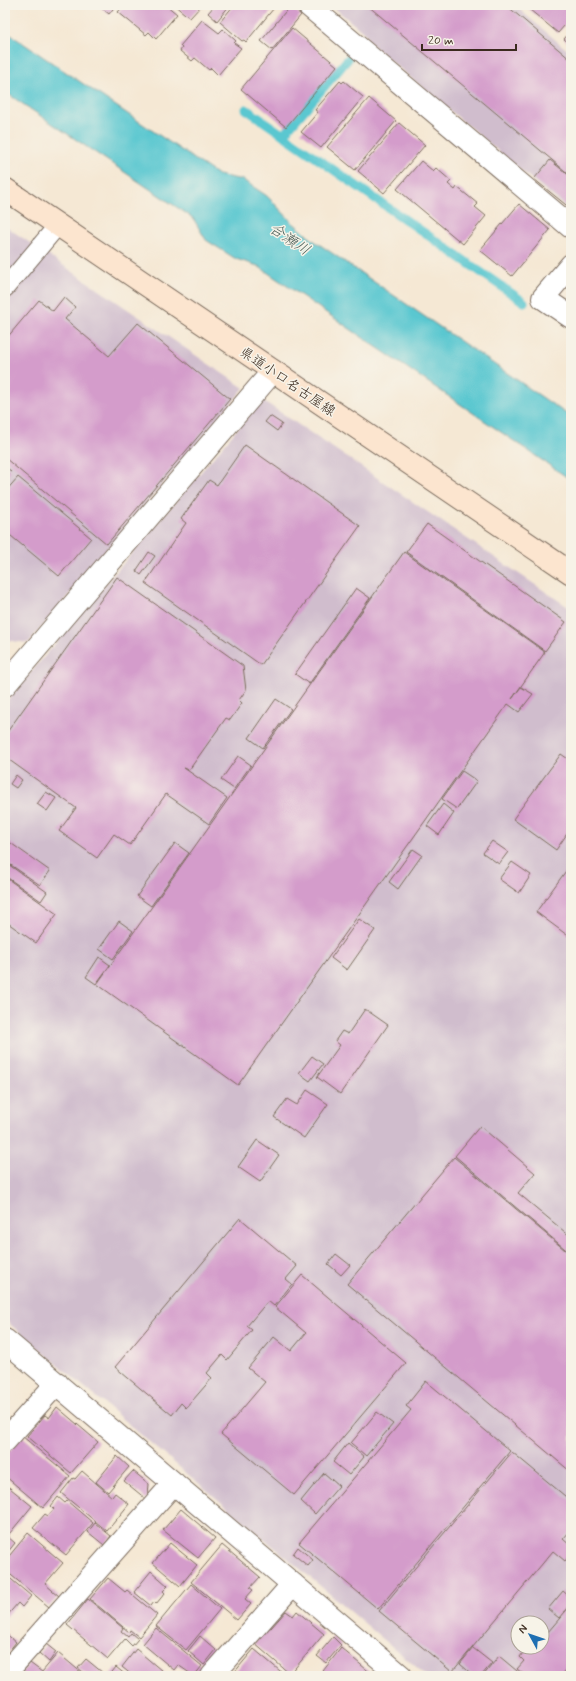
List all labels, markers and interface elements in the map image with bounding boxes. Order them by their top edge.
scale bar [422,26,516,52]
text: 20 m [428,33,454,49]
water label: 合瀬川 [265,219,314,261]
street label: 県道小口名古屋線 [236,343,339,421]
north arrow [510,1615,550,1655]
text: N [515,1622,531,1637]

